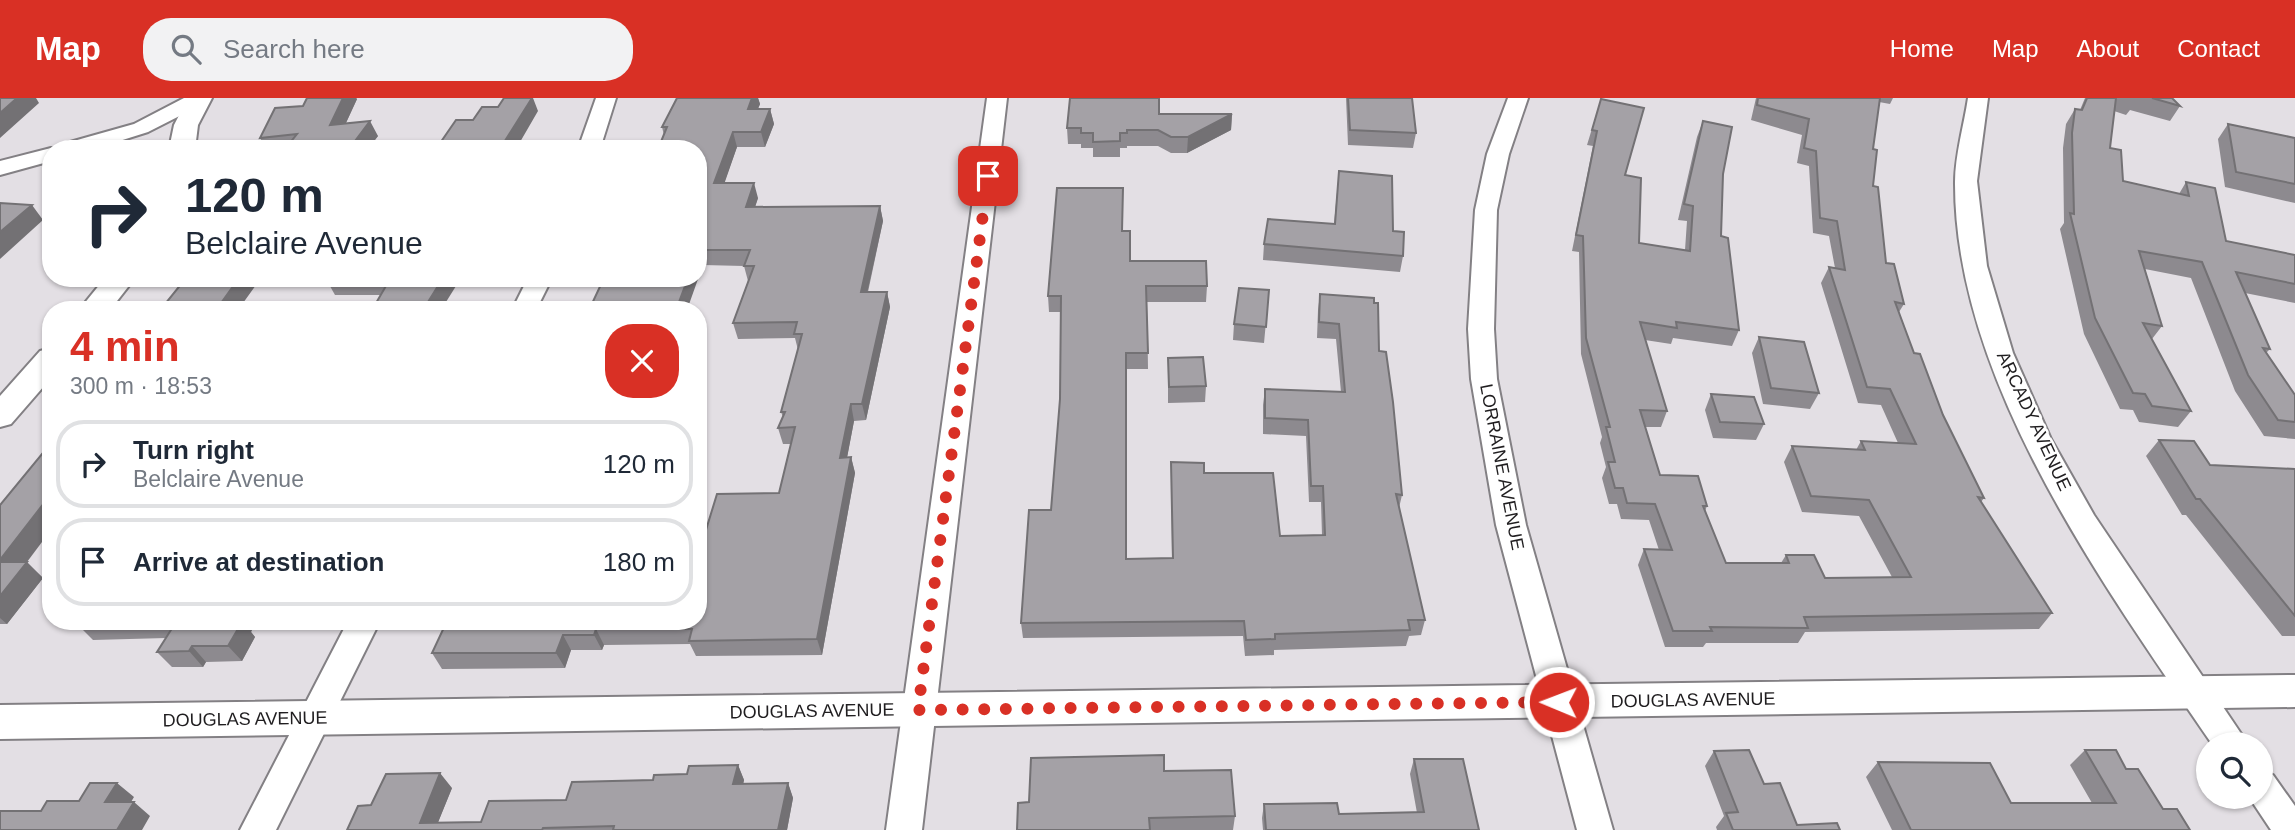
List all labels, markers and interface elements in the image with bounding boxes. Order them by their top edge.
search box [143,18,633,81]
text: Map [35,30,101,67]
icon: search [167,30,205,68]
text: Search here [223,34,365,64]
text: Home [1890,35,1954,62]
text: Map [1992,35,2039,62]
text: About [2077,35,2139,62]
text: Contact [2177,35,2260,62]
pin [958,146,1018,206]
icon: arrive [969,157,1007,195]
icon: right [70,168,161,259]
text: 120 m [185,168,324,222]
text: Belclaire Avenue [185,225,423,261]
text: 4 min [70,323,180,370]
button: close [605,324,679,398]
street label: ARCADY AVENUE [1993,348,2075,494]
text: 300 m · 18:53 [70,373,212,399]
street label: LORRAINE AVENUE [1476,382,1528,552]
text: Turn right [133,435,254,465]
icon: right [74,445,112,483]
text: 120 m [603,449,675,479]
text: Belclaire Avenue [133,466,304,492]
icon: arrive [74,543,112,581]
text: Arrive at destination [133,547,384,577]
text: 180 m [603,547,675,577]
position arrow [1522,665,1596,739]
street label: DOUGLAS AVENUE [1610,689,1776,711]
street label: DOUGLAS AVENUE [729,700,895,722]
street label: DOUGLAS AVENUE [162,708,328,730]
map controls [2196,732,2273,809]
button: search [2196,732,2273,809]

